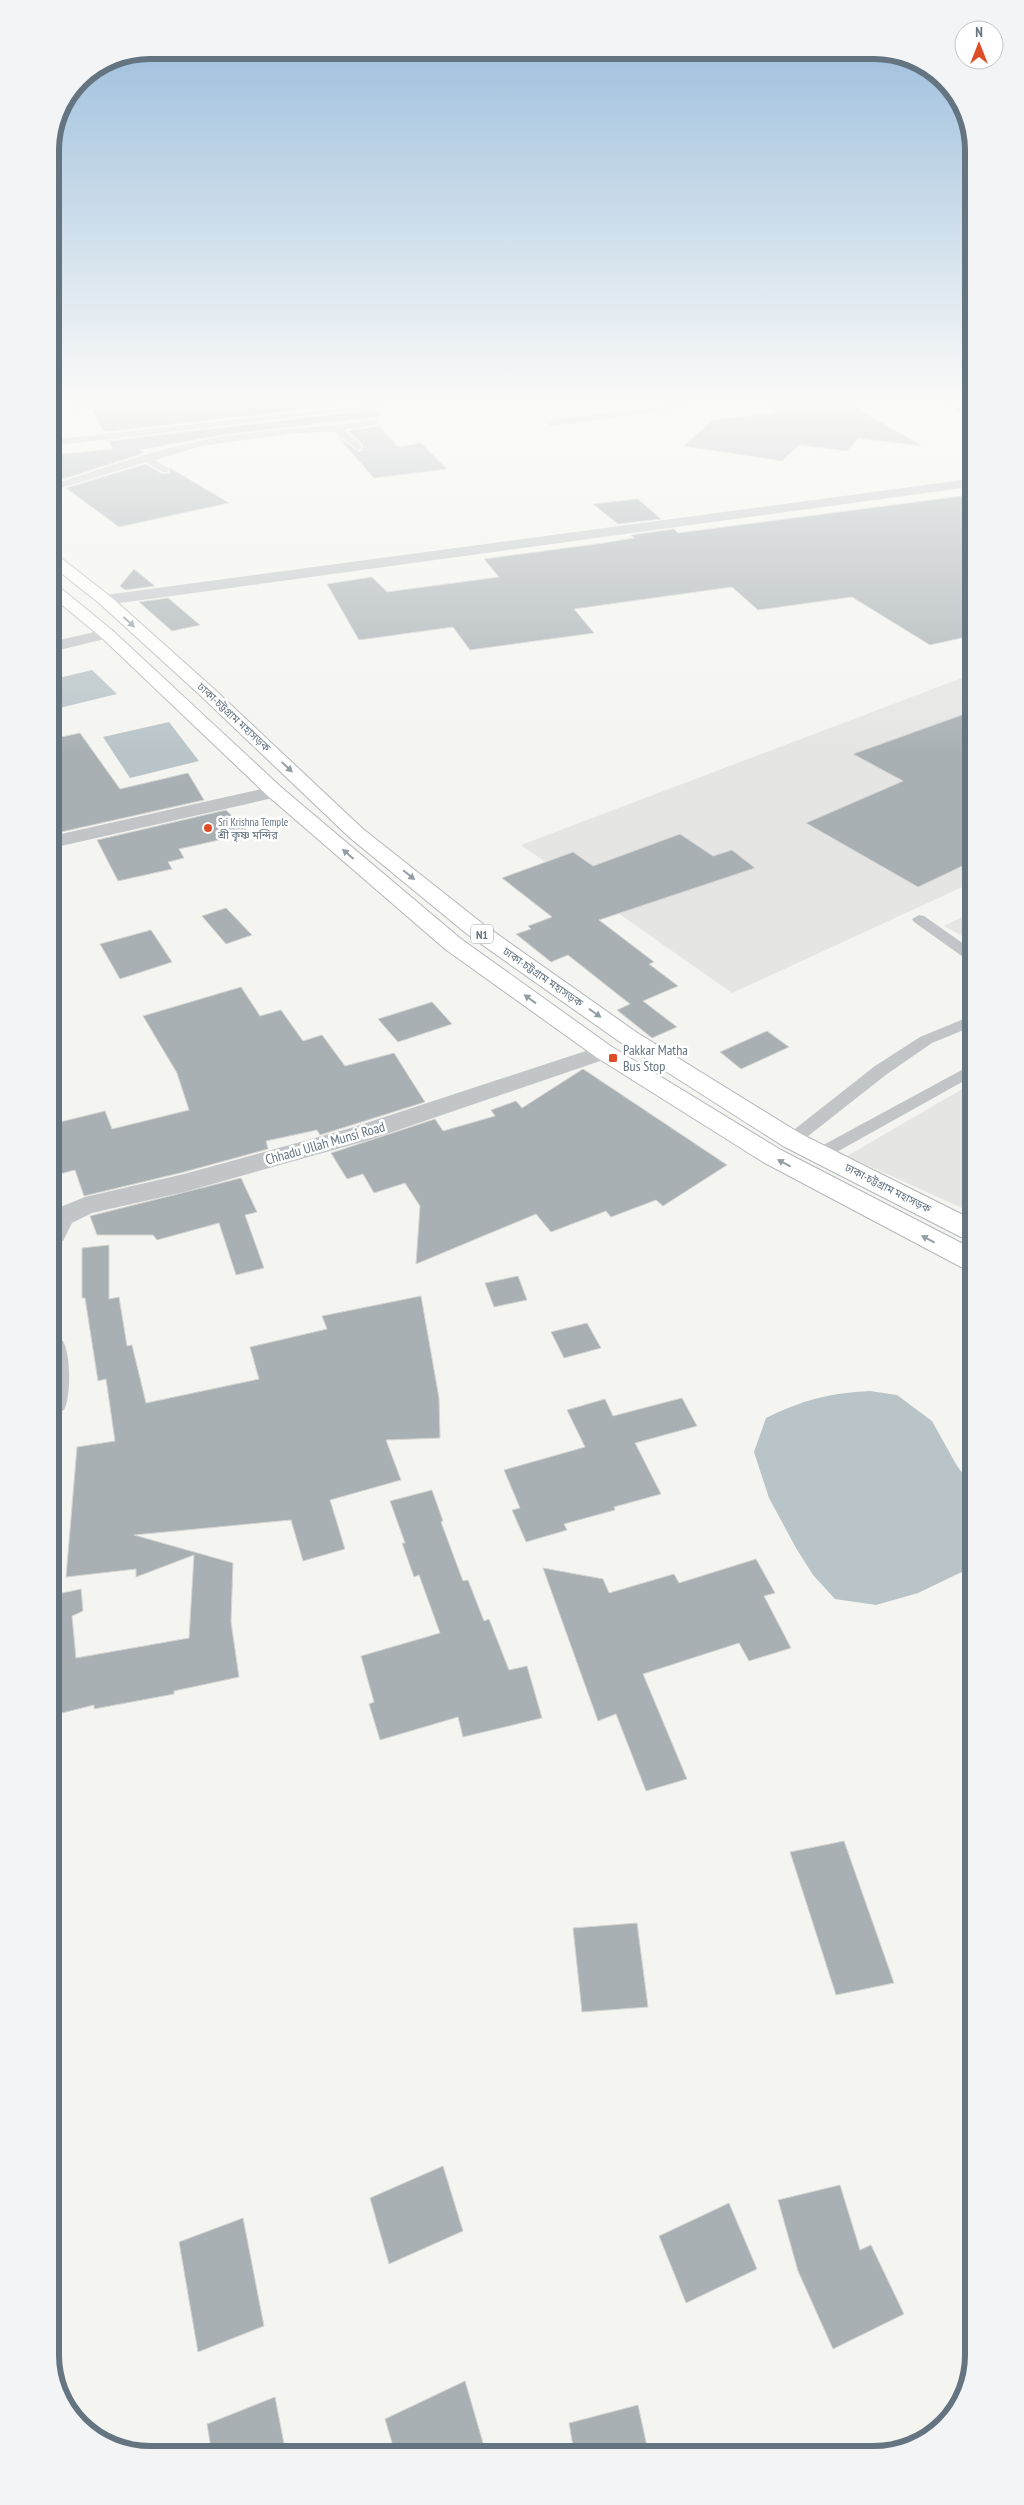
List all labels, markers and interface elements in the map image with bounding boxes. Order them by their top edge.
north arrow [954,20,1004,70]
text: N [975,23,983,41]
one-way arrow [122,616,134,628]
street label: ঢাকা-চট্টগ্রাম মহাসড়ক [194,679,274,755]
one-way arrow [281,761,293,773]
place label: Sri Krishna Temple শ্রী কৃষ্ণ মন্দির [217,815,289,843]
marker: Sri Krishna Temple শ্রী কৃষ্ণ মন্দির [202,822,214,834]
one-way arrow [342,849,355,860]
one-way arrow [402,869,415,880]
road number: N1 [471,924,493,944]
street label: ঢাকা-চট্টগ্রাম মহাসড়ক [499,944,586,1010]
one-way arrow [523,994,537,1004]
one-way arrow [588,1008,602,1018]
place label: Pakkar Matha Bus Stop [623,1041,688,1075]
marker: Pakkar Matha Bus Stop [607,1052,619,1064]
street label: Chhadu Ullah Munsi Road [263,1117,387,1169]
one-way arrow [777,1159,791,1167]
street label: ঢাকা-চট্টগ্রাম মহাসড়ক [842,1160,934,1216]
one-way arrow [921,1234,934,1243]

